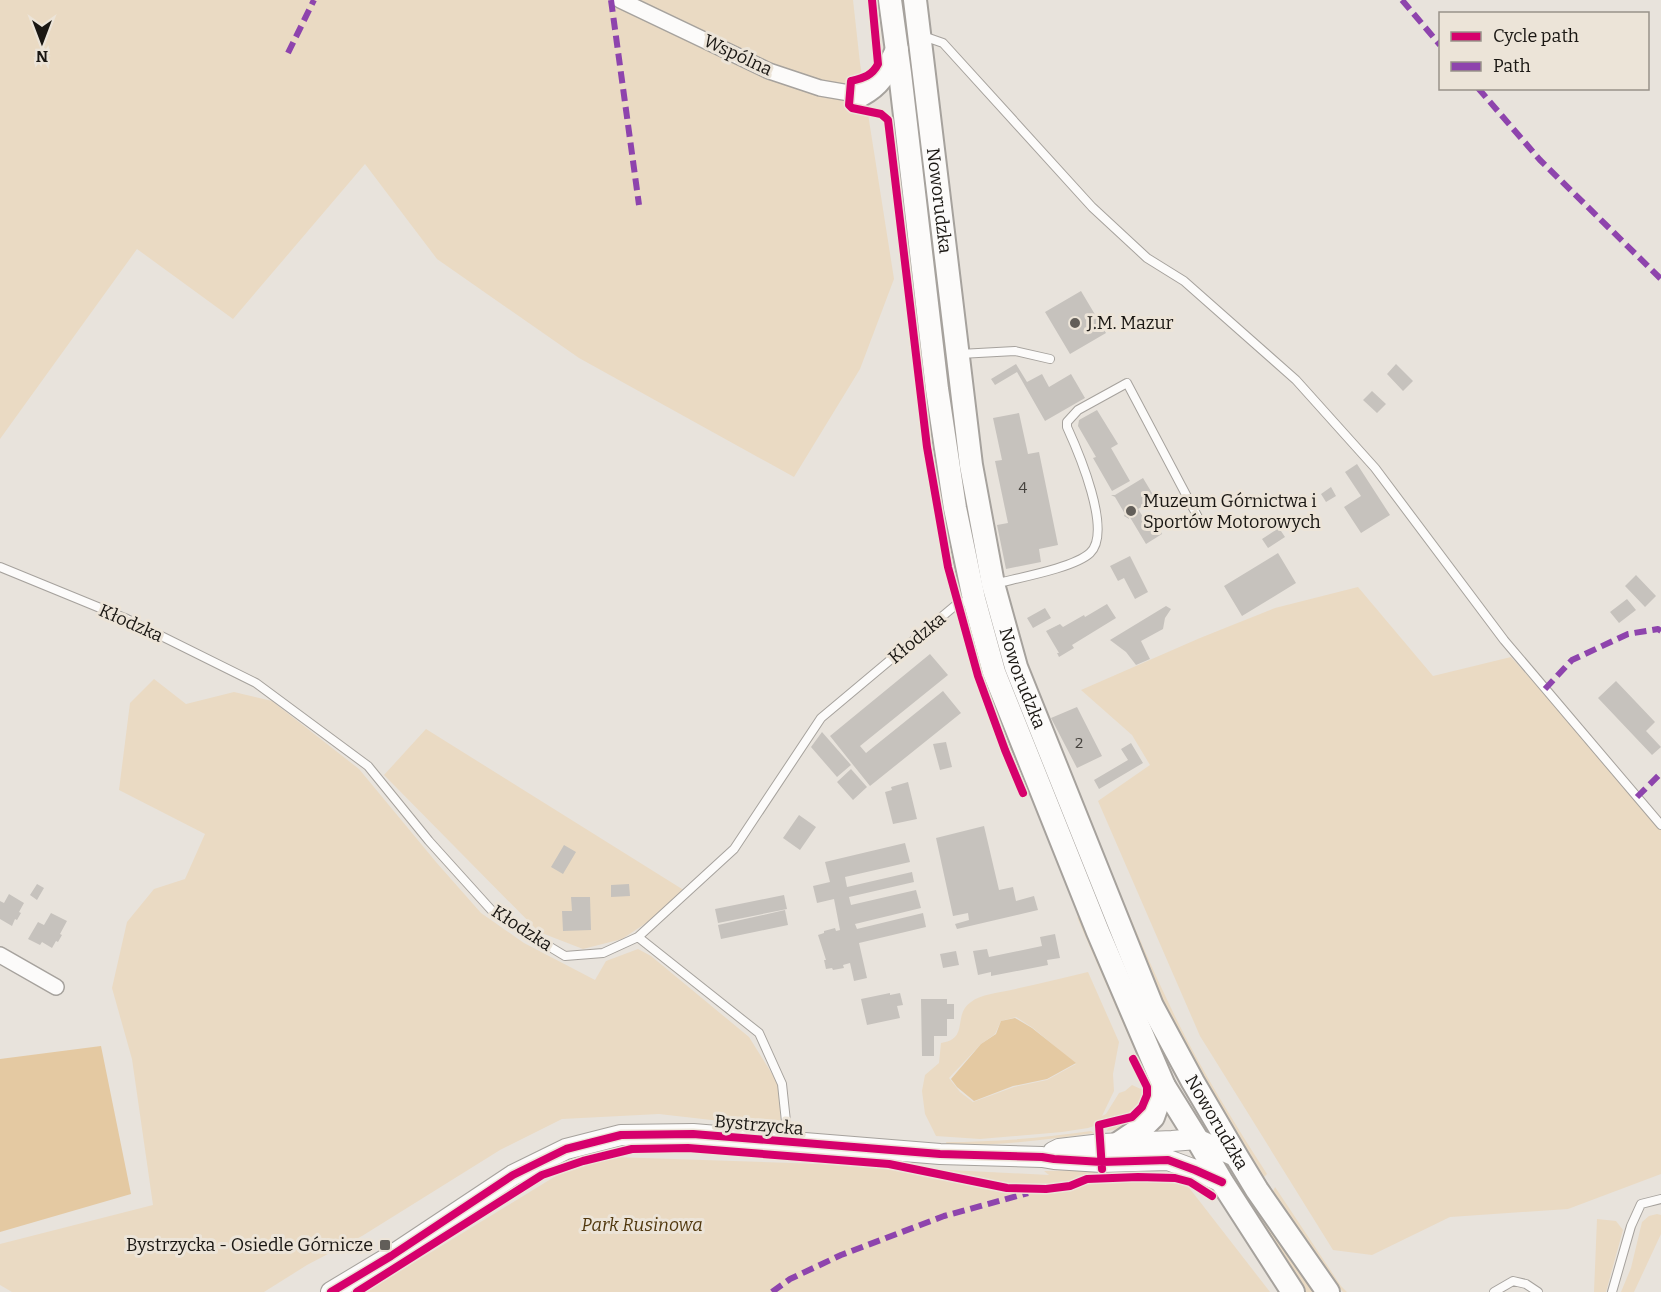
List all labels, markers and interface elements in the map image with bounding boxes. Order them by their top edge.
north arrow [12,12,72,72]
legend [1439,12,1649,90]
text: Cycle path [1493,25,1579,47]
street label: Wspólna [700,30,776,81]
text: N [36,47,48,66]
text: Path [1493,55,1531,77]
street label: Noworudzka [922,146,956,255]
place label: J.M. Mazur [1086,312,1174,334]
marker: J.M. Mazur [1068,316,1082,330]
house number: 4 [1019,479,1028,497]
place label: Muzeum Górnictwa i Sportów Motorowych [1143,490,1321,533]
marker: Muzeum Górnictwa i Sportów Motorowych [1124,504,1138,518]
street label: Kłodzka [95,599,167,647]
street label: Kłodzka [884,608,950,668]
street label: Noworudzka [995,625,1051,732]
house number: 2 [1075,734,1083,752]
street label: Kłodzka [488,900,557,956]
street label: Noworudzka [1180,1071,1253,1174]
street label: Bystrzycka [714,1110,805,1140]
park label: Park Rusinowa [581,1214,703,1236]
place label: Bystrzycka - Osiedle Górnicze [126,1234,373,1256]
marker: Bystrzycka - Osiedle Górnicze [378,1238,392,1252]

